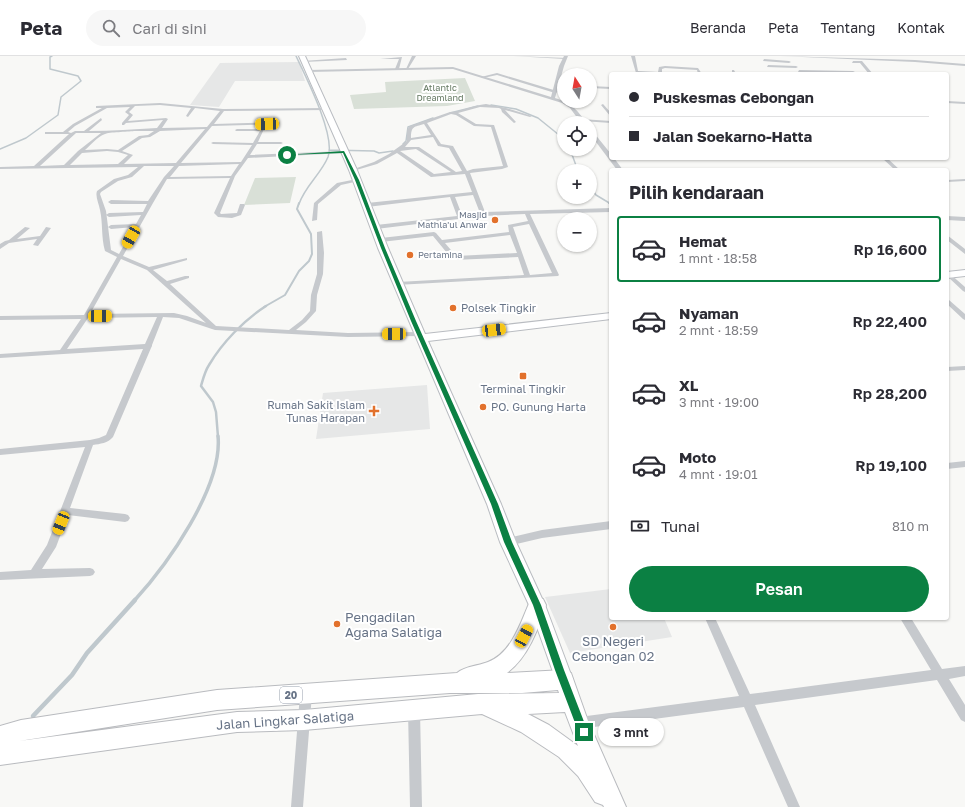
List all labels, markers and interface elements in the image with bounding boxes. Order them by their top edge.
search box [86,10,366,46]
text: Peta [20,16,62,39]
icon: search [100,17,122,39]
text: Cari di sini [132,19,207,37]
text: Beranda [690,19,746,36]
text: Peta [768,19,799,36]
text: Tentang [821,19,875,36]
text: Kontak [897,19,945,36]
north arrow [557,68,597,108]
map controls [557,68,597,252]
park label: Atlantic Dreamland [416,82,464,103]
text: Puskesmas Cebongan [653,88,814,106]
button: locate [557,116,597,156]
car [255,118,279,130]
text: Jalan Soekarno-Hatta [653,127,812,145]
route start [278,146,296,164]
button: + [557,164,597,204]
text: Pilih kendaraan [629,181,764,203]
place label: Masjid Mathla'ul Anwar [418,209,487,230]
button: − [557,212,597,252]
marker: Masjid Mathla'ul Anwar [490,215,500,225]
car [120,224,142,250]
icon: car [631,231,667,267]
text: Hemat [679,232,727,250]
text: Rp 16,600 [854,240,927,258]
place label: Pertamina [418,249,462,260]
marker: Pertamina [405,250,415,260]
text: 1 mnt · 18:58 [679,250,757,266]
place label: Polsek Tingkir [461,301,537,314]
marker: Polsek Tingkir [448,303,458,313]
icon: car [631,303,667,339]
text: Nyaman [679,304,738,322]
car [88,310,112,322]
text: Rp 22,400 [852,312,927,330]
text: 2 mnt · 18:59 [679,322,758,338]
car [481,323,507,337]
car [382,328,406,340]
marker: Terminal Tingkir [518,371,528,381]
icon: car [631,375,667,411]
text: XL [679,376,698,394]
place label: Terminal Tingkir [480,382,566,395]
text: Rp 28,200 [852,384,927,402]
text: 3 mnt · 19:00 [679,394,759,410]
place label: Rumah Sakit Islam Tunas Harapan [267,398,365,424]
place label: PO. Gunung Harta [491,400,586,413]
marker: PO. Gunung Harta [478,402,488,412]
marker: Rumah Sakit Islam Tunas Harapan [368,405,380,417]
icon: car [631,447,667,483]
text: Moto [679,448,716,466]
text: Rp 19,100 [855,456,927,474]
text: 4 mnt · 19:01 [679,466,758,482]
car [51,510,71,536]
icon: cash [629,515,651,537]
text: Tunai [661,517,700,535]
text: 810 m [892,518,929,534]
button: Pesan [629,566,929,612]
place label: Pengadilan Agama Salatiga [345,609,442,640]
marker: Pengadilan Agama Salatiga [332,619,342,629]
marker: SD Negeri Cebongan 02 [608,622,618,632]
car [513,623,535,649]
place label: SD Negeri Cebongan 02 [572,633,654,664]
road number: 20 [280,687,302,703]
street label: Jalan Lingkar Salatiga [216,707,354,733]
callout: 3 mnt [598,718,664,746]
route end [575,723,593,741]
text: 3 mnt [613,724,649,740]

